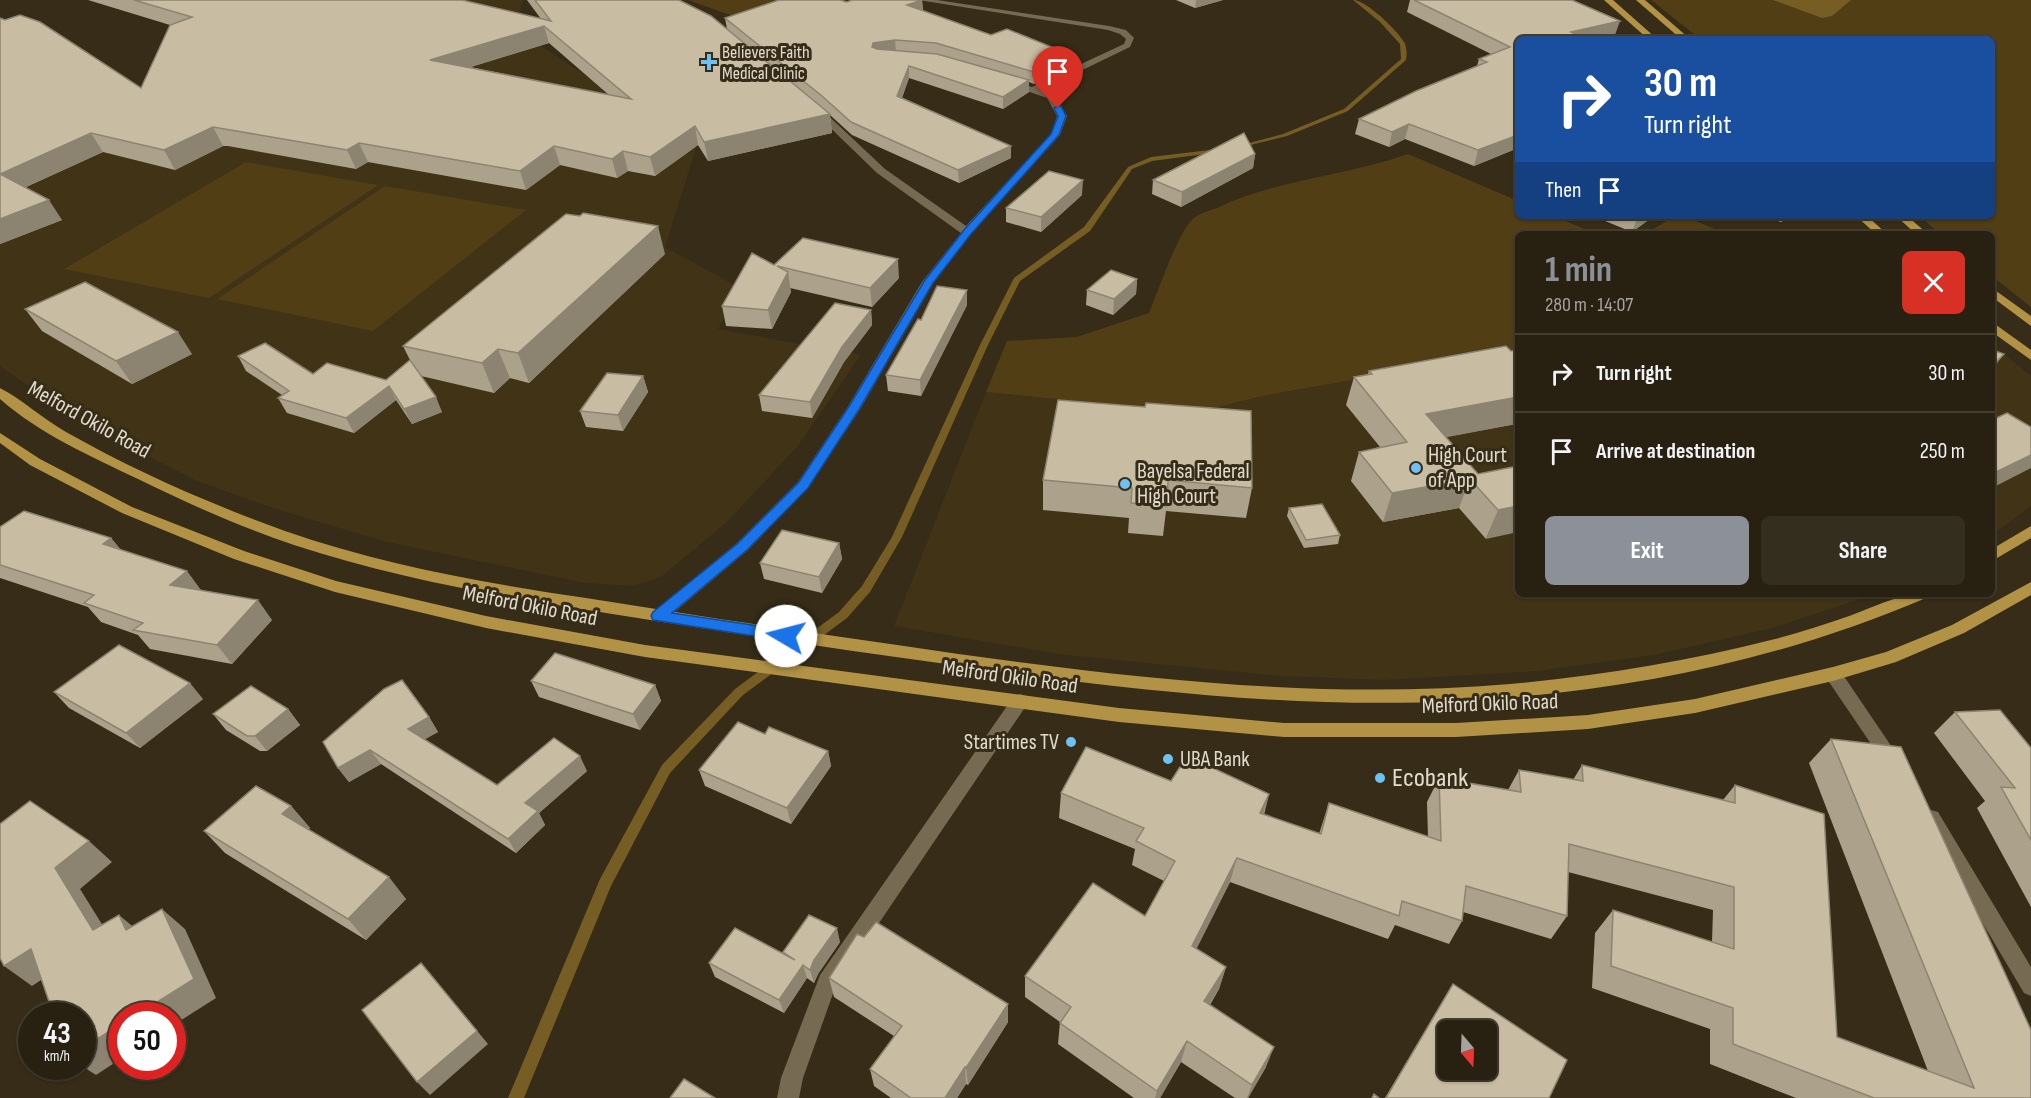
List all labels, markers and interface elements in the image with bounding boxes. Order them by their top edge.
place label: Believers Faith Medical Clinic [722,42,810,84]
pin [1032,46,1083,108]
marker: Believers Faith Medical Clinic [700,53,718,71]
icon: arrive [1041,55,1074,88]
text: 30 m [1644,58,1717,109]
icon: right [1545,60,1623,138]
text: Turn right [1644,109,1731,141]
icon: arrive [1593,174,1626,207]
text: Then [1545,177,1581,204]
text: 1 min [1545,249,1612,292]
button: close [1902,251,1965,314]
text: 280 m · 14:07 [1545,293,1633,317]
icon: right [1545,357,1578,390]
text: Turn right [1596,360,1672,387]
text: 30 m [1928,360,1965,387]
street label: Melford Okilo Road [23,375,155,465]
icon: arrive [1545,435,1578,468]
text: Arrive at destination [1596,438,1755,465]
text: 250 m [1920,438,1965,465]
place label: High Court of App [1428,442,1507,494]
place label: Bayelsa Federal High Court [1137,458,1250,510]
marker: High Court of App [1409,461,1423,475]
marker: Bayelsa Federal High Court [1118,477,1132,491]
button: Exit [1545,516,1749,585]
button: Share [1761,516,1965,585]
street label: Melford Okilo Road [460,580,600,632]
position arrow [754,604,818,668]
street label: Melford Okilo Road [941,654,1079,700]
street label: Melford Okilo Road [1421,688,1559,720]
place label: Startimes TV [964,729,1059,756]
marker: Startimes TV [1064,735,1078,749]
place label: UBA Bank [1180,746,1250,773]
marker: UBA Bank [1161,752,1175,766]
place label: Ecobank [1392,762,1469,794]
marker: Ecobank [1373,771,1387,785]
speed limit sign: 50 [108,1002,186,1080]
text: 43 [43,1016,71,1052]
north arrow [1437,1020,1497,1080]
map controls [1437,1020,1497,1080]
text: km/h [44,1047,70,1066]

